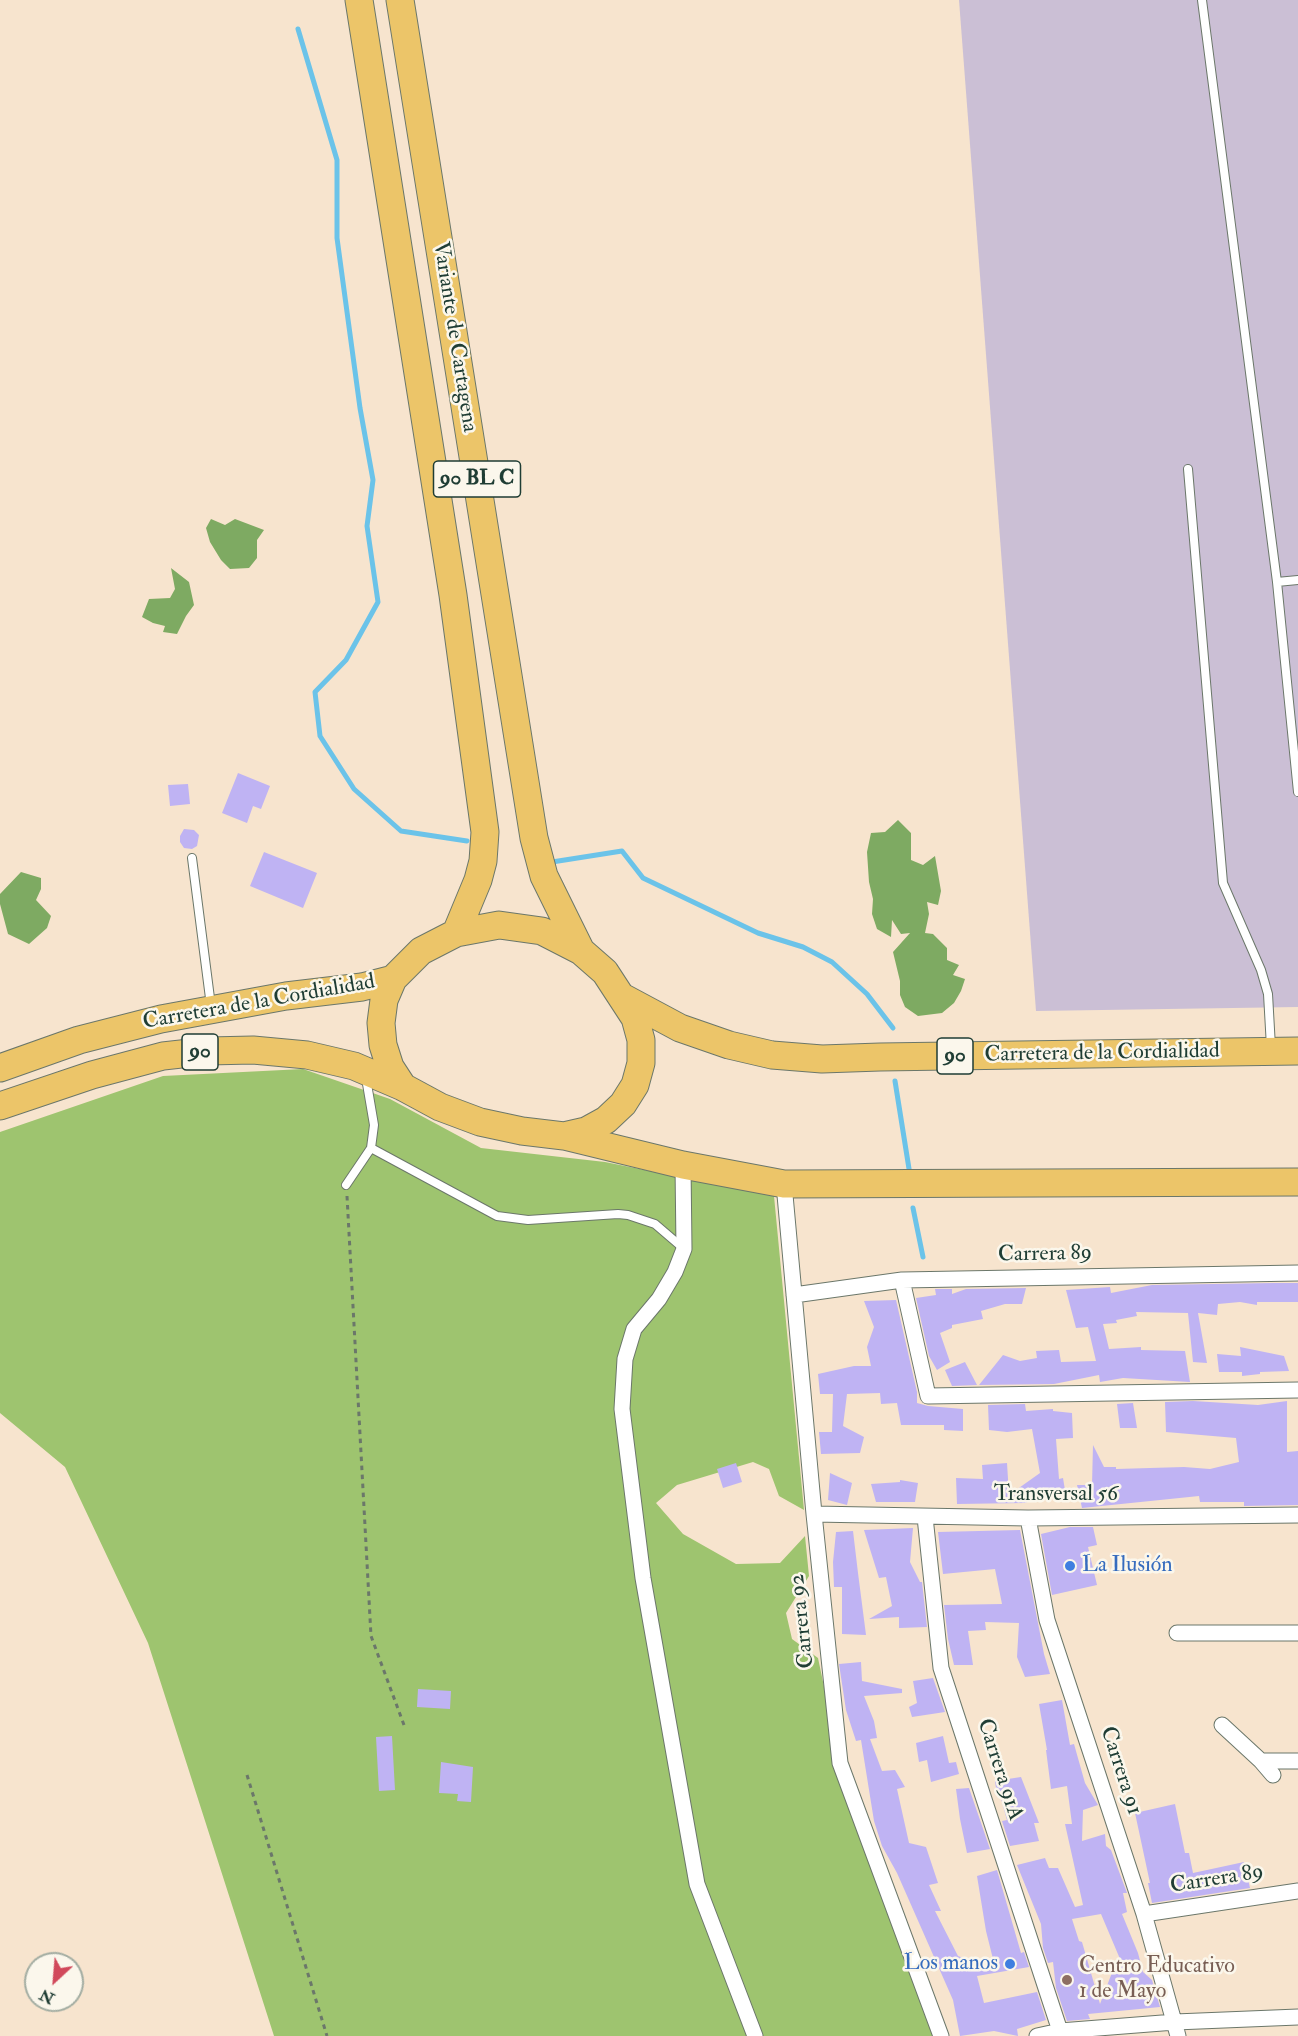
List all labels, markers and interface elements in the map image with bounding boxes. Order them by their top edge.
street label: Variante de Cartagena [426,240,482,434]
road number: 90 BL C [434,461,520,497]
street label: Carretera de la Cordialidad [141,970,377,1036]
road number: 90 [182,1034,218,1070]
road number: 90 [937,1038,973,1074]
street label: Carretera de la Cordialidad [984,1039,1220,1069]
street label: Carrera 89 [998,1241,1092,1269]
street label: Transversal 56 [994,1482,1118,1508]
place label: La Ilusión [1082,1553,1173,1579]
marker: La Ilusión [1063,1559,1077,1573]
street label: Carrera 92 [785,1572,821,1670]
street label: Carrera 91A [970,1716,1028,1824]
street label: Carrera 91 [1093,1723,1147,1819]
street label: Carrera 89 [1168,1860,1266,1900]
place label: Los manos [904,1951,998,1977]
north arrow [24,1952,84,2012]
place label: Centro Educativo 1 de Mayo [1079,1954,1235,2006]
marker: Los manos [1003,1957,1017,1971]
marker: Centro Educativo 1 de Mayo [1060,1973,1074,1987]
text: N [36,1984,58,2009]

